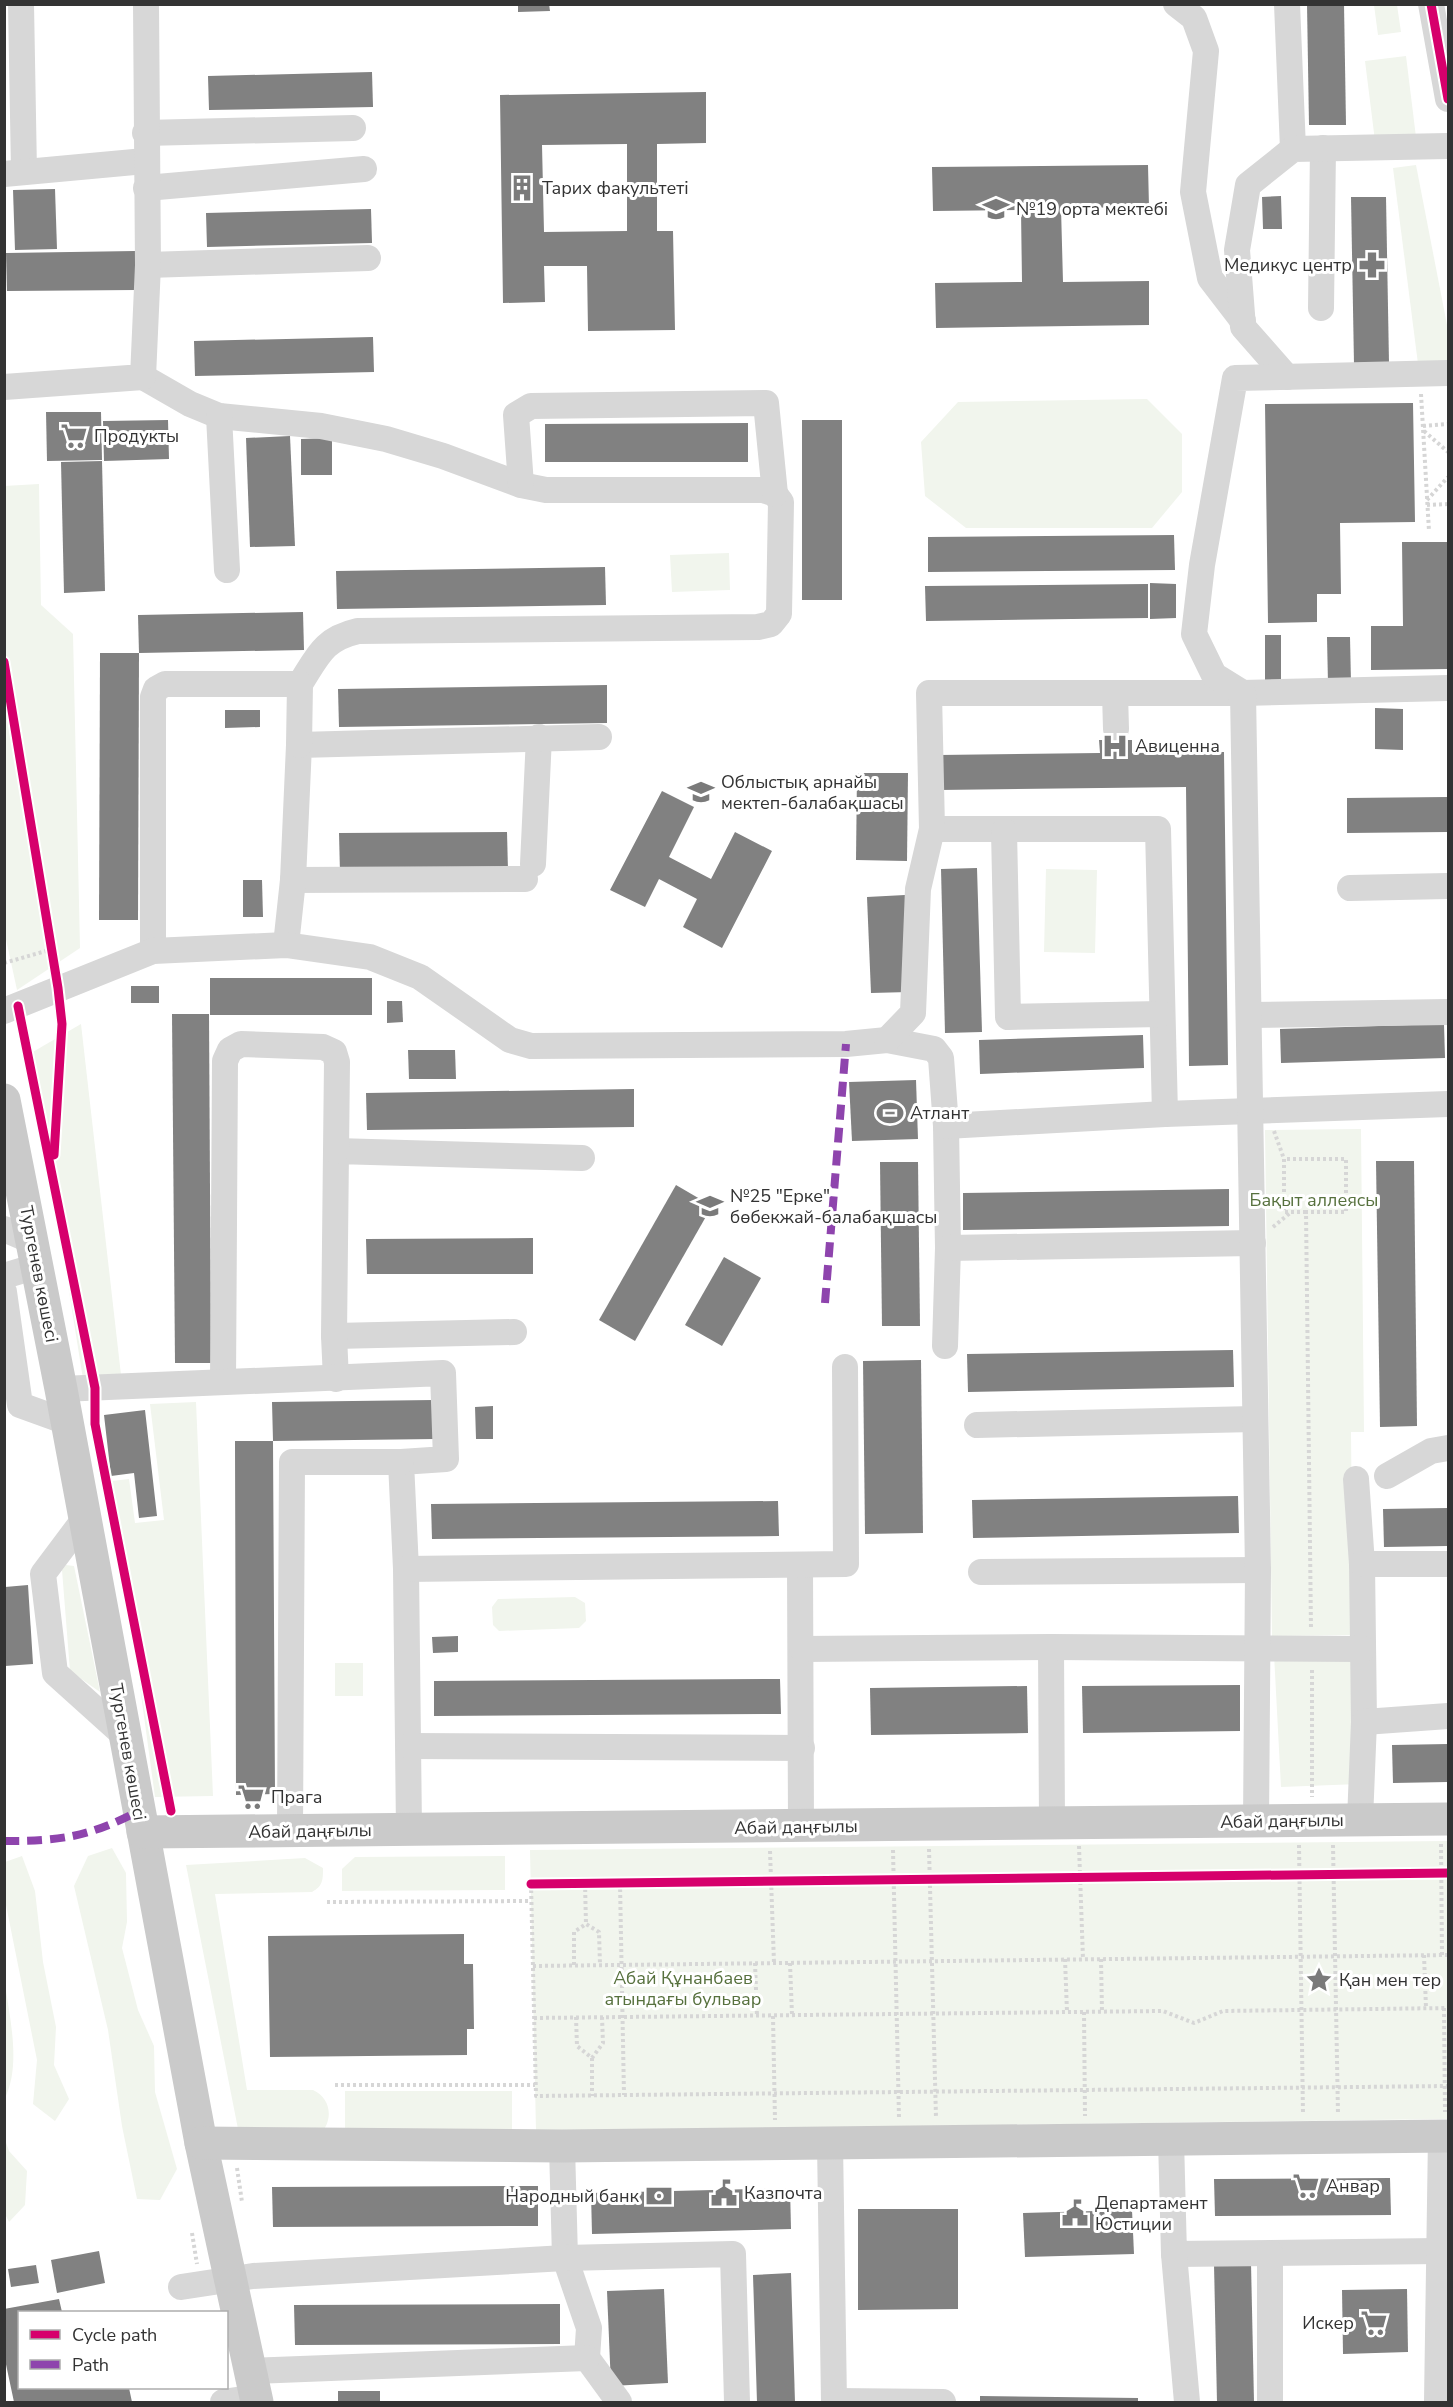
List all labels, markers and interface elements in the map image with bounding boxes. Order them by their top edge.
building icon: Тарих факультеті [507,173,537,203]
place label: Тарих факультеті [542,176,689,200]
school or university icon: №19 орта мектебі [981,194,1011,224]
place label: №19 орта мектебі [1016,197,1168,221]
pharmacy icon: Медикус центр [1357,250,1387,280]
place label: Медикус центр [1224,253,1352,277]
supermarket icon: Продукты [59,421,89,451]
place label: Продукты [94,424,179,448]
hospital icon: Авиценна [1100,731,1130,761]
place label: Авиценна [1135,734,1220,758]
place label: Облыстық арнайы мектеп-балабақшасы [721,770,904,815]
school or university icon: Облыстық арнайы мектеп-балабақшасы [686,777,716,807]
sports icon: Атлант [875,1098,905,1128]
place label: Атлант [910,1101,969,1125]
place label: №25 "Ерке" бөбекжай-балабақшасы [730,1184,938,1229]
park label: Бақыт аллеясы [1250,1188,1379,1212]
school or university icon: №25 "Ерке" бөбекжай-балабақшасы [695,1191,725,1221]
street label: Тургенев көшесі [14,1204,64,1344]
street label: Тургенев көшесі [104,1682,152,1822]
supermarket icon: Прага [236,1782,266,1812]
place label: Прага [271,1785,323,1809]
street label: Абай даңғылы [1220,1808,1344,1834]
street label: Абай даңғылы [734,1814,858,1840]
street label: Абай даңғылы [248,1818,372,1844]
place icon: Қан мен тер [1304,1965,1334,1995]
park label: Абай Құнанбаев атындағы бульвар [605,1966,761,2011]
place label: Қан мен тер [1339,1968,1441,1992]
supermarket icon: Анвар [1291,2171,1321,2201]
place label: Анвар [1326,2174,1380,2198]
public building icon: Казпочта [709,2178,739,2208]
bank icon: Народный банк [644,2181,674,2211]
place label: Казпочта [744,2181,823,2205]
place label: Народный банк [505,2184,640,2208]
place label: Департамент Юстиции [1095,2191,1208,2236]
public building icon: Департамент Юстиции [1060,2198,1090,2228]
supermarket icon: Искер [1359,2308,1389,2338]
legend [18,2311,228,2389]
place label: Искер [1302,2311,1354,2335]
text: Cycle path [72,2323,157,2347]
text: Path [72,2353,109,2377]

